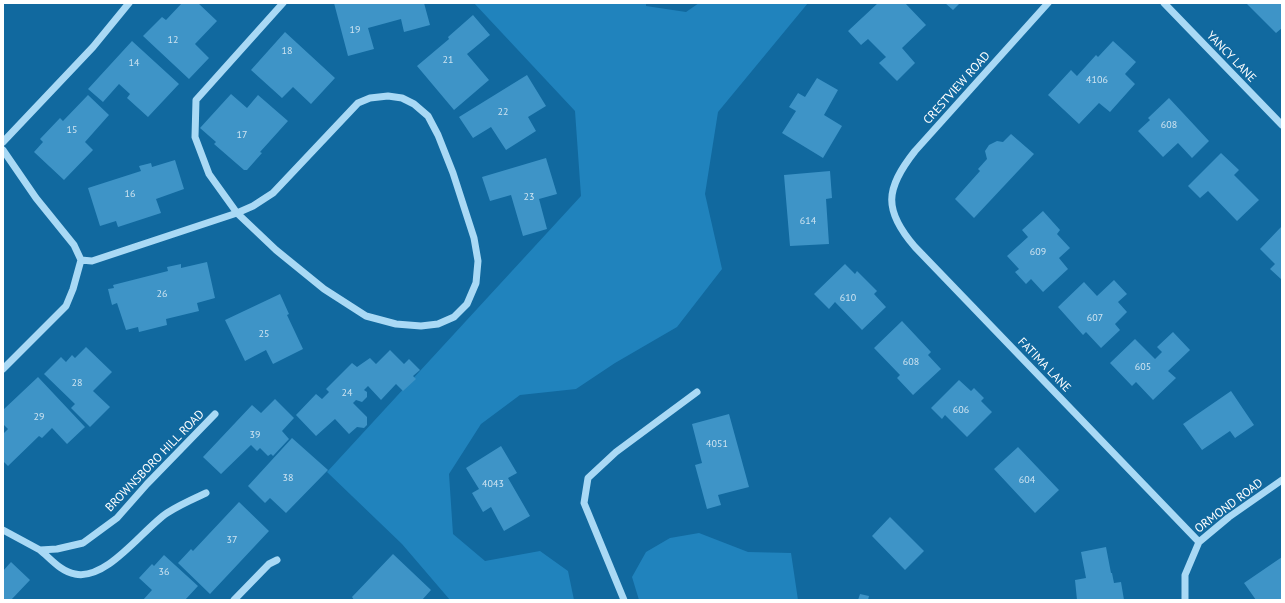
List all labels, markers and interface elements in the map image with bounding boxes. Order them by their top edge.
house number: 19 [350,24,360,36]
street label: YANCY LANE [1203,29,1259,85]
house number: 12 [168,34,178,46]
house number: 18 [282,45,292,57]
street label: CRESTVIEW ROAD [921,49,993,127]
house number: 21 [443,54,453,66]
house number: 14 [129,57,139,69]
house number: 4106 [1086,74,1108,86]
house number: 22 [498,106,508,118]
house number: 608 [1161,119,1177,131]
house number: 15 [67,124,77,136]
house number: 17 [237,129,247,141]
house number: 16 [125,188,135,200]
house number: 23 [524,191,534,203]
house number: 614 [800,215,816,227]
house number: 609 [1030,246,1046,258]
house number: 26 [157,288,167,300]
house number: 610 [840,292,856,304]
house number: 607 [1087,312,1103,324]
house number: 25 [259,328,269,340]
street label: FATIMA LANE [1014,335,1074,395]
house number: 608 [903,356,919,368]
house number: 605 [1135,361,1151,373]
house number: 28 [72,377,82,389]
house number: 24 [342,387,352,399]
house number: 606 [953,404,969,416]
street label: BROWNSBORO HILL ROAD [103,407,207,515]
house number: 29 [34,411,44,423]
house number: 39 [250,429,260,441]
house number: 4051 [706,438,728,450]
house number: 38 [283,472,293,484]
house number: 604 [1019,474,1035,486]
street label: ORMOND ROAD [1192,476,1266,536]
house number: 4043 [482,478,504,490]
house number: 37 [227,534,237,546]
house number: 36 [159,566,169,578]

